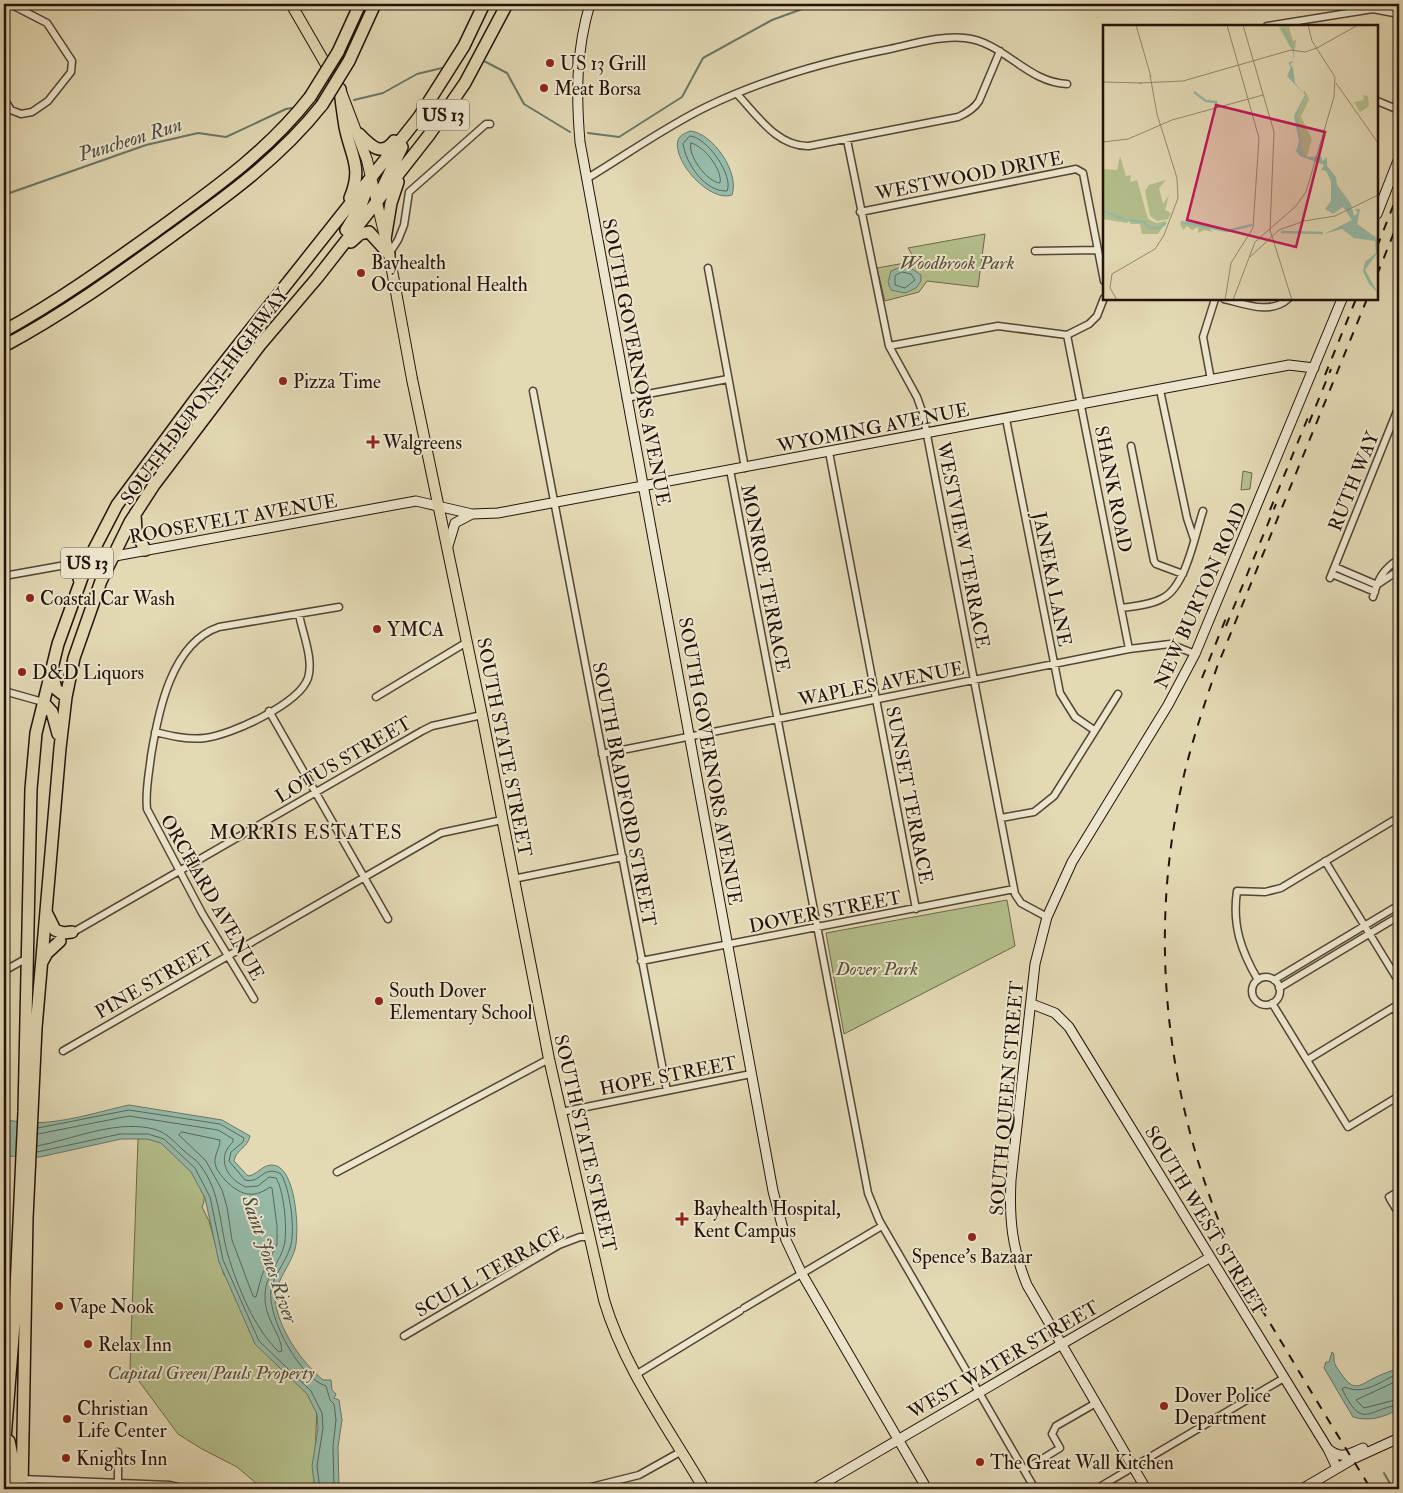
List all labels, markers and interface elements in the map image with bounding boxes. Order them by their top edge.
inset map [1103,25,1378,300]
place label: US 13 Grill [560,52,647,76]
marker: US 13 Grill [544,57,556,69]
place label: Meat Borsa [554,77,641,101]
marker: Meat Borsa [538,82,550,94]
road number: US 13 [417,100,469,130]
water label: Puncheon Run [74,112,185,167]
street label: WESTWOOD DRIVE [872,146,1065,206]
street label: SOUTH GOVERNORS AVENUE [596,217,676,508]
place label: Bayhealth Occupational Health [371,251,528,298]
park label: Woodbrook Park [900,251,1015,275]
marker: Bayhealth Occupational Health [355,267,367,279]
street label: SOUTH DUPONT HIGHWAY [115,283,295,510]
place label: Pizza Time [293,370,381,394]
marker: Pizza Time [277,375,289,387]
street label: WYOMING AVENUE [774,398,971,459]
street label: SHANK ROAD [1089,424,1137,555]
street label: RUTH WAY [1323,427,1385,535]
place label: Walgreens [382,431,462,455]
marker: Walgreens [367,436,379,448]
street label: WESTVIEW TERRACE [931,439,995,651]
street label: MONROE TERRACE [735,482,795,674]
street label: ROOSEVELT AVENUE [127,489,339,549]
street label: NEW BURTON ROAD [1149,498,1253,692]
street label: JANEKA LANE [1027,509,1077,649]
road number: US 13 [61,548,113,578]
place label: Coastal Car Wash [40,587,175,611]
marker: Coastal Car Wash [24,592,36,604]
street label: SOUTH GOVERNORS AVENUE [673,615,747,907]
place label: YMCA [387,618,444,642]
marker: YMCA [371,623,383,635]
street label: SOUTH STATE STREET [471,636,537,859]
street label: WAPLES AVENUE [795,656,966,712]
street label: SOUTH BRADFORD STREET [587,660,661,928]
place label: D&D Liquors [32,661,144,685]
marker: D&D Liquors [16,666,28,678]
street label: SUNSET TERRACE [880,704,938,886]
street label: LOTUS STREET [271,711,416,809]
street label: ORCHARD AVENUE [155,810,270,985]
district label: MORRIS ESTATES [209,820,403,845]
street label: DOVER STREET [747,885,903,939]
street label: PINE STREET [91,937,218,1025]
park label: Dover Park [835,957,918,981]
place label: South Dover Elementary School [389,979,533,1025]
street label: SOUTH QUEEN STREET [985,980,1029,1216]
marker: South Dover Elementary School [373,995,385,1007]
street label: SOUTH STATE STREET [548,1032,622,1254]
street label: HOPE STREET [598,1051,739,1101]
street label: SOUTH WEST STREET [1139,1121,1271,1320]
water label: Saint Jones River [236,1191,304,1328]
place label: Bayhealth Hospital, Kent Campus [693,1197,841,1244]
marker: Bayhealth Hospital, Kent Campus [675,1212,689,1226]
street label: SCULL TERRACE [411,1221,568,1323]
marker: Spence's Bazaar [966,1231,978,1243]
place label: Spence's Bazaar [912,1245,1032,1270]
place label: Vape Nook [69,1295,154,1320]
street label: WEST WATER STREET [903,1295,1103,1425]
marker: Vape Nook [53,1300,65,1312]
place label: Relax Inn [98,1333,172,1357]
marker: Relax Inn [82,1338,94,1350]
park label: Capital Green/Pauls Property [108,1361,315,1385]
place label: Dover Police Department [1174,1384,1271,1431]
place label: Christian Life Center [77,1397,167,1443]
marker: Dover Police Department [1158,1400,1170,1412]
marker: Christian Life Center [61,1413,73,1425]
place label: Knights Inn [76,1447,167,1471]
place label: The Great Wall Kitchen [990,1451,1174,1475]
marker: Knights Inn [60,1452,72,1464]
marker: The Great Wall Kitchen [974,1456,986,1468]

